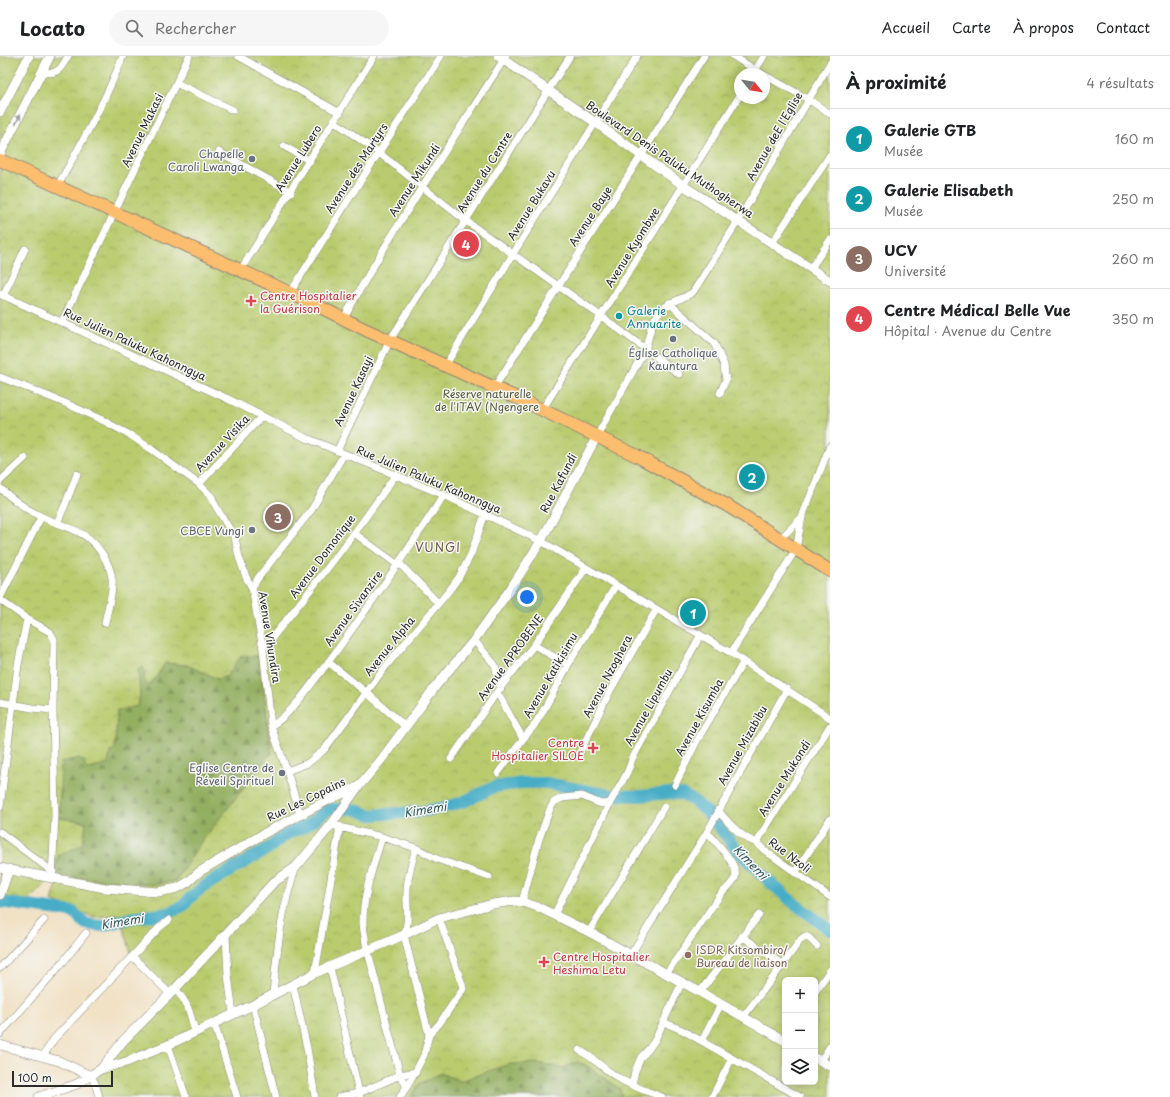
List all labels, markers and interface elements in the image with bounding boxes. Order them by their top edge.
search box [109,10,389,46]
text: Locato [20,14,85,42]
text: Rechercher [155,16,236,39]
icon: search [123,17,145,39]
text: Accueil [882,17,930,38]
text: Carte [952,17,991,38]
text: À propos [1013,17,1074,38]
text: Contact [1096,17,1150,38]
north arrow [734,68,770,104]
text: À proximité [846,69,946,95]
text: 4 résultats [1087,73,1154,92]
street label: Avenue deE l'Eglise [742,88,806,183]
street label: Avenue Makasi [117,90,167,170]
street label: Boulevard Denis Paluku Muthogherwa [583,96,757,222]
one-way arrow [15,114,21,125]
text: Galerie GTB [884,118,976,141]
street label: Avenue des Martyrs [320,120,392,216]
street label: Avenue Lubero [271,121,325,195]
street label: Avenue du Centre [452,128,516,216]
text: 1 [856,129,862,148]
text: 160 m [1115,129,1154,148]
street label: Avenue Mikundi [384,140,444,220]
text: Musée [884,141,923,160]
place label: Chapelle Caroli Lwanga [168,145,244,175]
marker: Chapelle Caroli Lwanga [247,154,257,164]
street label: Avenue Bukavu [503,167,559,243]
text: Galerie Elisabeth [884,178,1013,201]
street label: Avenue Baye [564,182,616,249]
text: 2 [854,189,864,208]
text: 250 m [1112,189,1154,208]
text: Musée [884,201,923,220]
street label: Avenue Kyombwe [601,204,663,290]
pin: 4 [453,229,479,259]
text: UCV [884,238,917,261]
text: 3 [855,249,863,268]
text: 260 m [1112,249,1154,268]
text: Université [884,261,946,280]
place label: Centre Hospitalier la Guérison [260,287,357,317]
marker: Centre Hospitalier la Guérison [245,295,257,307]
text: Centre Médical Belle Vue [884,298,1070,321]
place label: Galerie Annuarite [627,302,682,332]
street label: Rue Julien Paluku Kahonngya [61,303,209,385]
text: 4 [855,309,863,328]
text: 350 m [1112,309,1154,328]
marker: Galerie Annuarite [614,311,624,321]
text: Hôpital · Avenue du Centre [884,321,1051,340]
marker: Église Catholique Kauntura [668,334,678,344]
place label: Église Catholique Kauntura [628,344,718,374]
street label: Avenue Kasayi [329,353,377,429]
park label: Réserve naturelle de l'ITAV (Ngengere [435,385,539,415]
street label: Avenue Visika [191,410,253,476]
street label: Rue Julien Paluku Kahonngya [354,441,504,517]
street label: Rue Kafundi [535,450,581,516]
pin: 2 [739,462,765,492]
pin: 3 [265,502,291,532]
street label: Avenue Domonique [285,511,359,601]
place label: CBCE Vungi [180,522,244,539]
marker: CBCE Vungi [247,525,257,535]
district label: VUNGI [415,538,461,556]
street label: Avenue Sivanzire [320,566,386,649]
your location [517,587,537,607]
street label: Avenue Vihundira [254,590,286,684]
pin: 1 [680,598,706,628]
street label: Avenue APROBENE [473,610,547,704]
street label: Avenue Alpha [360,612,419,680]
street label: Avenue Katikisimu [519,629,581,721]
street label: Avenue Nzoghera [578,631,636,721]
street label: Avenue Lipumbu [620,665,676,749]
street label: Avenue Kisumba [671,675,727,759]
street label: Avenue Mizabibu [713,702,771,788]
place label: Centre Hospitalier SILOE [491,734,584,764]
street label: Avenue Mukondi [754,737,814,819]
marker: Centre Hospitalier SILOE [587,742,599,754]
place label: Eglise Centre de Réveil Spirituel [189,759,274,789]
marker: Eglise Centre de Réveil Spirituel [277,768,287,778]
street label: Rue Les Copains [264,773,348,825]
water label: Kimemi [403,797,449,821]
street label: Rue Nzoli [765,833,815,877]
water label: Kimemi [730,840,773,885]
water label: Kimemi [100,909,146,933]
place label: ISDR Kitsombiro/ Bureau de liaison [696,941,788,971]
place label: Centre Hospitalier Heshima Letu [553,948,650,978]
marker: ISDR Kitsombiro/ Bureau de liaison [683,950,693,960]
marker: Centre Hospitalier Heshima Letu [538,956,550,968]
map controls [782,977,818,1085]
button: + [782,977,818,1013]
button: − [782,1013,818,1049]
button: layers [782,1049,818,1085]
scale bar [12,1069,113,1088]
text: 100 m [18,1069,52,1086]

